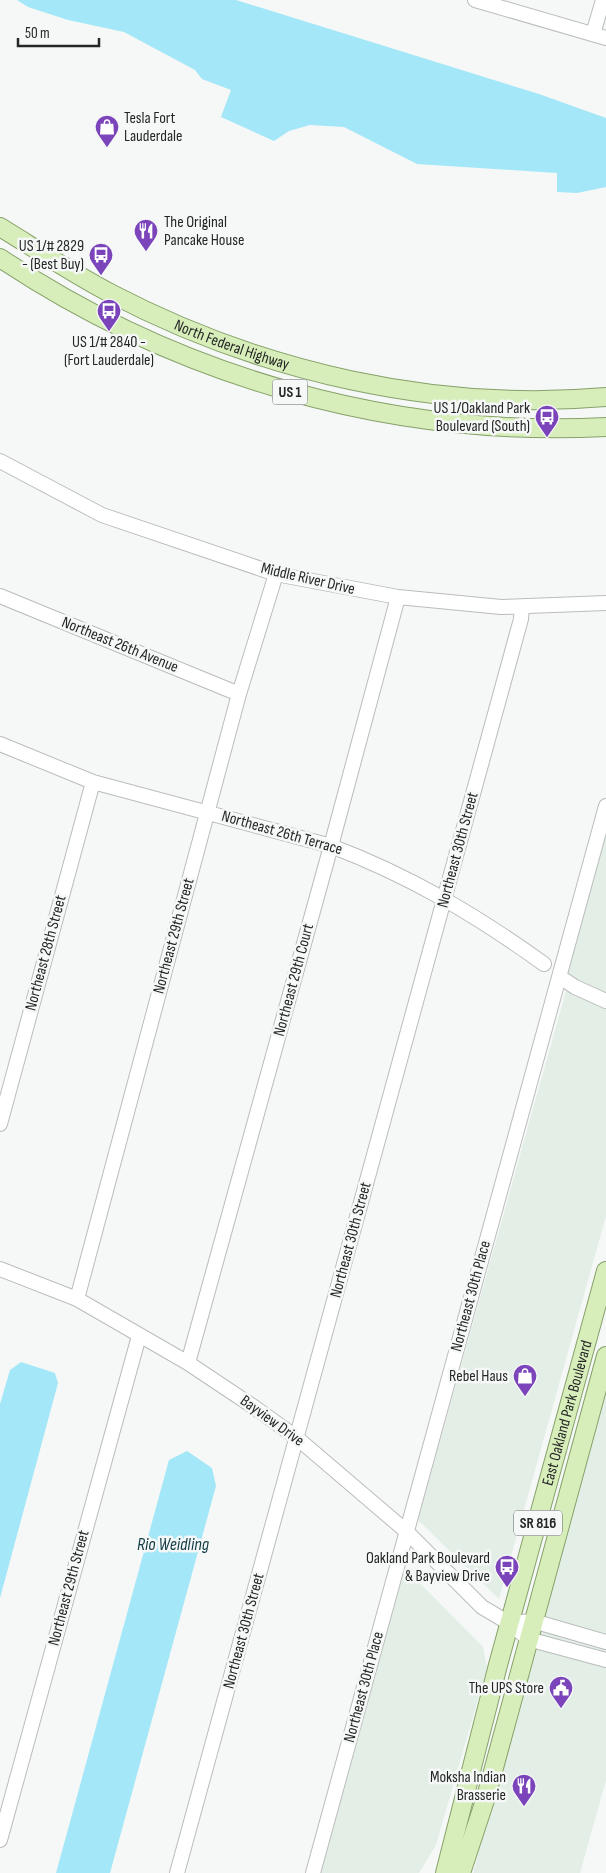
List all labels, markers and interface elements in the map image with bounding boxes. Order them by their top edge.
scale bar [18,15,99,47]
text: 50 m [25,24,50,43]
place label: Tesla Fort Lauderdale [124,109,182,146]
shop icon: Tesla Fort Lauderdale [94,114,120,148]
place label: The Original Pancake House [164,213,244,250]
restaurant icon: The Original Pancake House [133,218,159,252]
place label: US 1/# 2829 - (Best Buy) [19,237,84,274]
bus stop icon: US 1/# 2829 - (Best Buy) [88,242,114,276]
bus stop icon: US 1/# 2840 - (Fort Lauderdale) [96,298,122,332]
street label: North Federal Highway [172,315,292,374]
place label: US 1/# 2840 - (Fort Lauderdale) [64,333,154,370]
road number: US 1 [272,380,308,404]
place label: US 1/Oakland Park Boulevard (South) [434,399,530,436]
bus stop icon: US 1/Oakland Park Boulevard (South) [534,404,560,438]
street label: Middle River Drive [259,559,357,599]
street label: Northeast 26th Avenue [59,613,181,677]
street label: Northeast 30th Street [433,790,483,910]
street label: Northeast 26th Terrace [219,807,345,859]
street label: Northeast 29th Street [149,876,199,996]
street label: Northeast 28th Street [21,893,71,1013]
street label: Northeast 29th Court [270,922,318,1038]
street label: Northeast 30th Street [326,1180,376,1300]
street label: Northeast 30th Place [447,1239,495,1353]
street label: East Oakland Park Boulevard [538,1338,596,1488]
shop icon: Rebel Haus [512,1363,538,1397]
place label: Rebel Haus [449,1367,508,1386]
street label: Bayview Drive [236,1391,308,1451]
road number: SR 816 [514,1510,562,1536]
street label: Northeast 29th Street [44,1528,94,1648]
water label: Rio Weidling [137,1534,210,1555]
place label: Oakland Park Boulevard & Bayview Drive [366,1549,490,1586]
bus stop icon: Oakland Park Boulevard & Bayview Drive [494,1554,520,1588]
street label: Northeast 30th Street [219,1571,269,1691]
street label: Northeast 30th Place [340,1630,388,1744]
public building icon: The UPS Store [548,1675,574,1709]
place label: The UPS Store [469,1679,544,1698]
place label: Moksha Indian Brasserie [430,1768,506,1805]
restaurant icon: Moksha Indian Brasserie [511,1773,537,1807]

